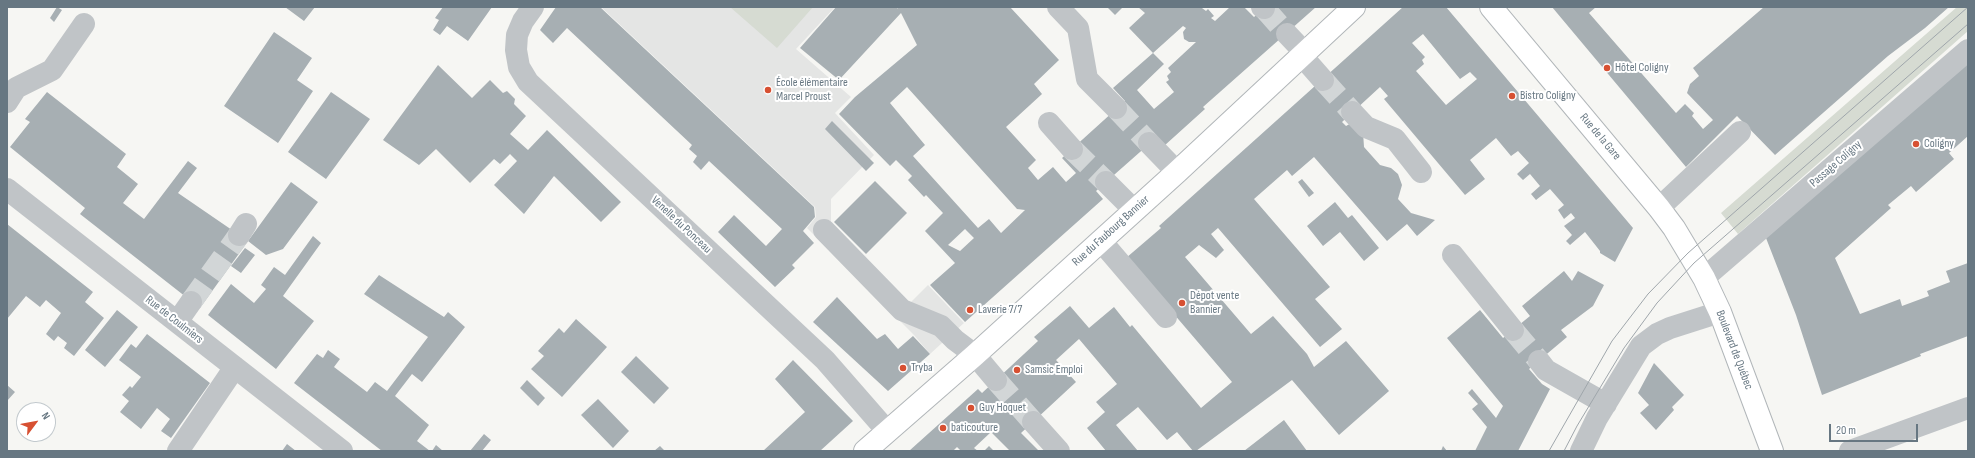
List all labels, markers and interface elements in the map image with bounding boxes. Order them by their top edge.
place label: Hôtel Coligny [1615,61,1669,75]
marker: Hôtel Coligny [1602,63,1612,73]
place label: École élémentaire Marcel Proust [776,76,848,104]
marker: École élémentaire Marcel Proust [763,85,773,95]
place label: Bistro Coligny [1520,89,1576,103]
marker: Bistro Coligny [1507,91,1517,101]
street label: Rue de la Gare [1576,111,1624,163]
place label: Coligny [1924,137,1954,151]
street label: Passage Coligny [1807,138,1865,190]
marker: Coligny [1911,139,1921,149]
street label: Venelle du Ponceau [648,193,714,257]
street label: Rue du Faubourg Bannier [1069,193,1153,269]
place label: Dépot vente Bannier [1190,289,1239,317]
street label: Rue de Coulmiers [142,293,206,347]
marker: Dépot vente Bannier [1177,298,1187,308]
place label: Laverie 7/7 [978,303,1022,317]
marker: Laverie 7/7 [965,305,975,315]
street label: Boulevard de Québec [1712,308,1756,392]
place label: Tryba [911,361,933,375]
marker: Tryba [898,363,908,373]
place label: Samsic Emploi [1025,363,1083,377]
marker: Samsic Emploi [1012,365,1022,375]
place label: Guy Hoquet [979,401,1026,415]
north arrow [16,402,56,442]
marker: Guy Hoquet [966,403,976,413]
text: N [39,410,53,422]
scale bar [1831,416,1920,442]
place label: baticouture [951,421,998,435]
marker: baticouture [938,423,948,433]
text: 20 m [1836,423,1856,438]

